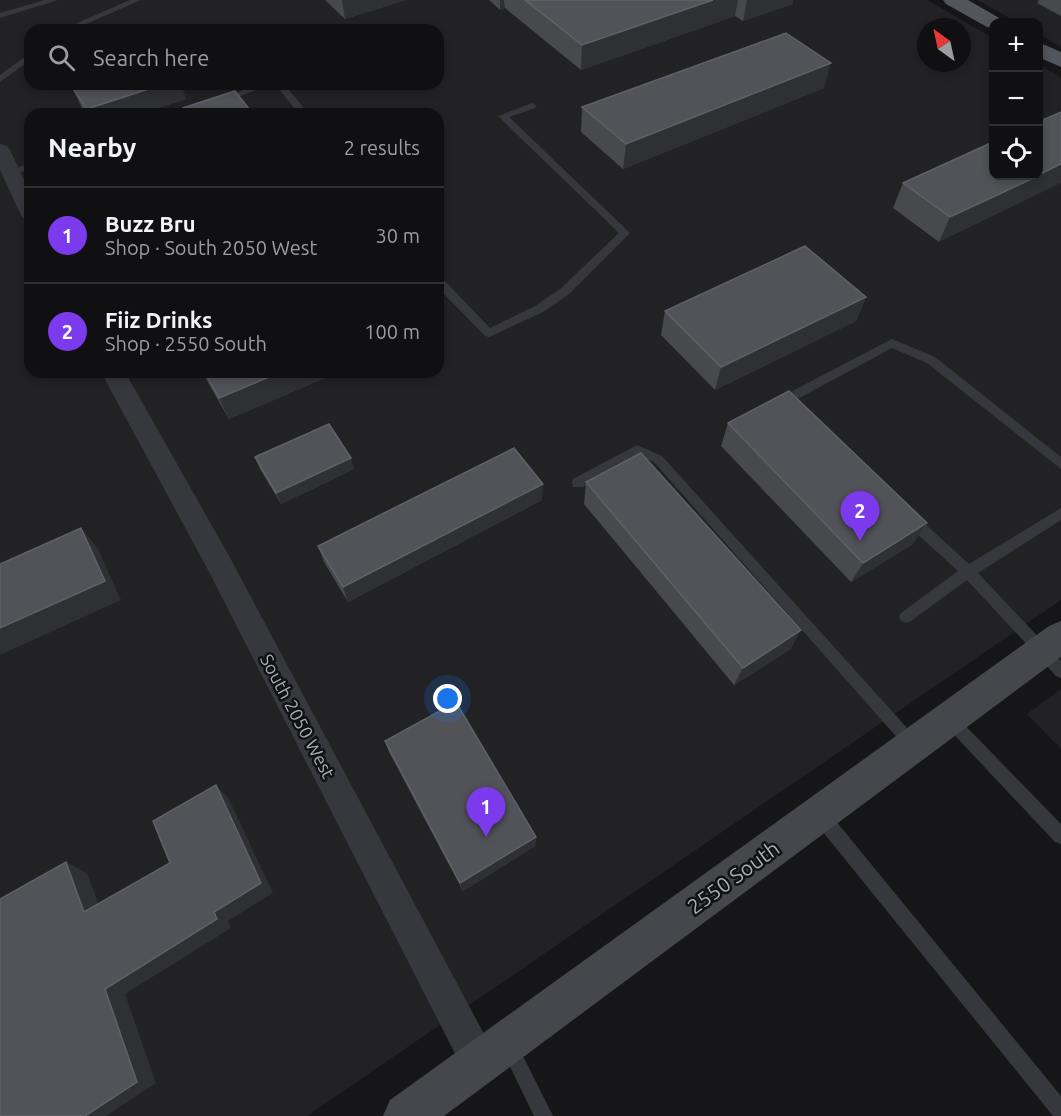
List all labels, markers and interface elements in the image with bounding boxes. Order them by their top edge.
north arrow [917,18,971,72]
map controls [989,18,1043,180]
button: + [989,18,1043,72]
search box [24,24,444,90]
icon: search [45,41,78,74]
text: Search here [93,45,209,70]
button: − [989,72,1043,126]
button: locate [989,126,1043,180]
text: Nearby [48,133,136,162]
text: 2 results [344,136,420,159]
text: Buzz Bru [105,211,196,236]
text: 1 [62,224,73,247]
text: 30 m [376,224,420,247]
text: Shop · South 2050 West [105,236,317,259]
text: Fiiz Drinks [105,307,212,332]
text: 2 [62,320,73,343]
text: 100 m [364,320,420,343]
text: Shop · 2550 South [105,332,267,355]
pin: 2 [840,492,880,541]
street label: South 2050 West [257,651,339,781]
your location [433,684,462,713]
pin: 1 [466,788,506,837]
street label: 2550 South [682,836,784,918]

